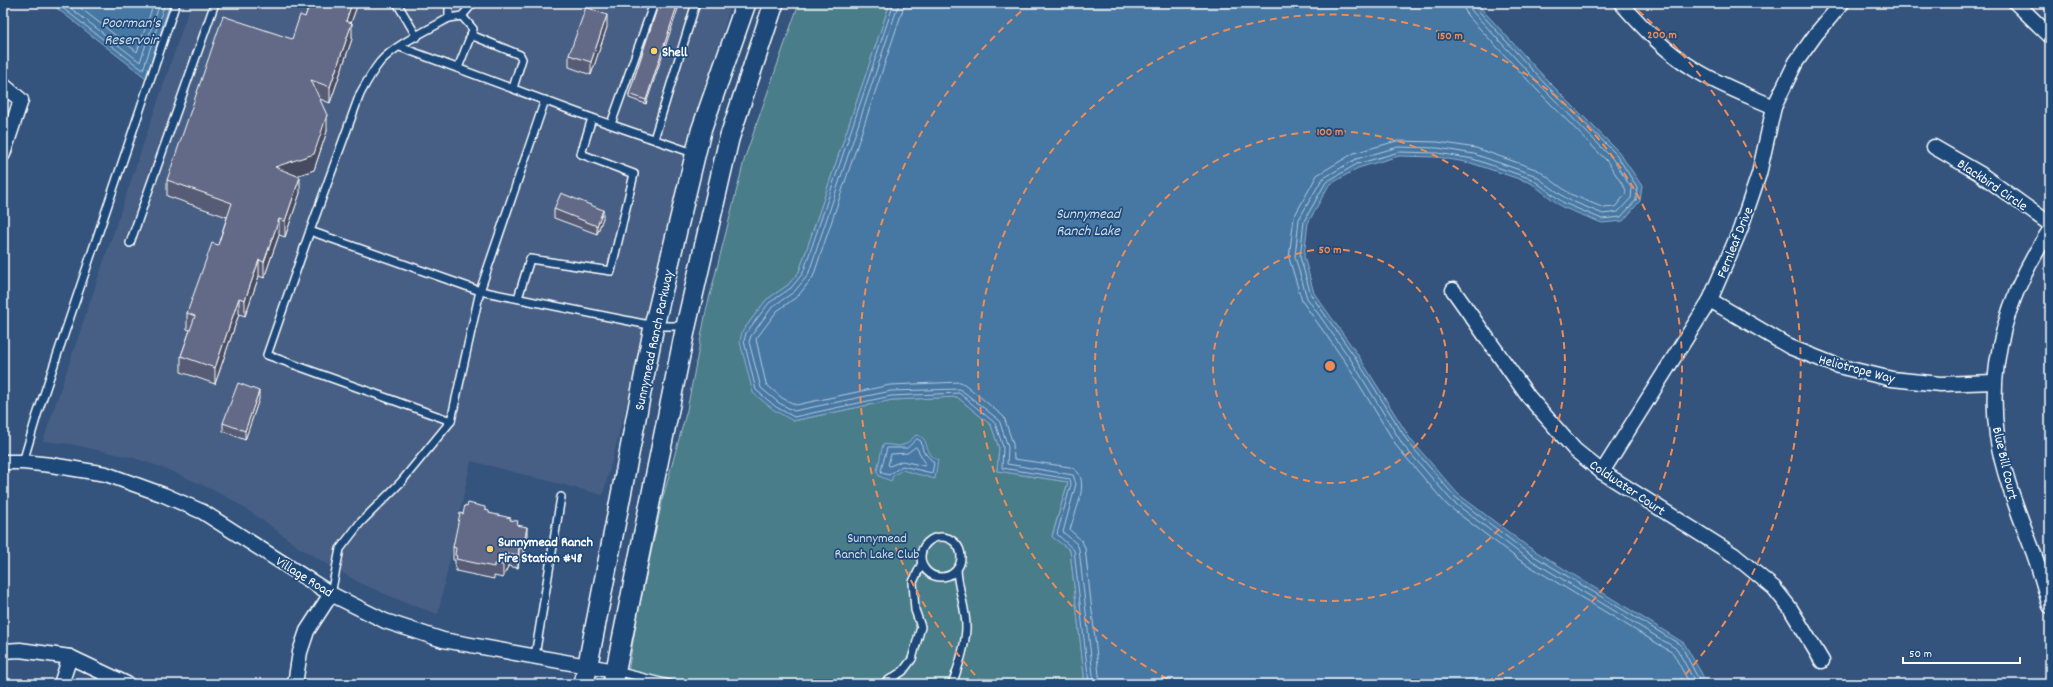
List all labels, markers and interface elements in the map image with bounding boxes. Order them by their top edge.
water label: Poorman's Reservoir [101,13,161,52]
text: 200 m [1647,27,1677,44]
text: 150 m [1437,28,1463,45]
place label: Shell [662,43,688,63]
marker: Shell [649,46,659,56]
text: 100 m [1317,124,1343,141]
street label: Blackbird Circle [1953,155,2031,217]
water label: Sunnymead Ranch Lake [1056,204,1122,243]
street label: Fernleaf Drive [1712,204,1759,281]
text: 50 m [1318,242,1342,259]
street label: Sunnymead Ranch Parkway [630,268,680,413]
street label: Heliotrope Way [1816,350,1897,390]
centre of rings [1323,359,1337,373]
street label: Blue Bill Court [1986,425,2022,502]
street label: Coldwater Court [1585,456,1669,522]
park label: Sunnymead Ranch Lake Club [835,529,919,565]
place label: Sunnymead Ranch Fire Station #48 [498,533,593,569]
marker: Sunnymead Ranch Fire Station #48 [485,544,495,554]
street label: Village Road [271,552,336,603]
scale bar [1903,639,2020,665]
text: 50 m [1909,646,1932,663]

